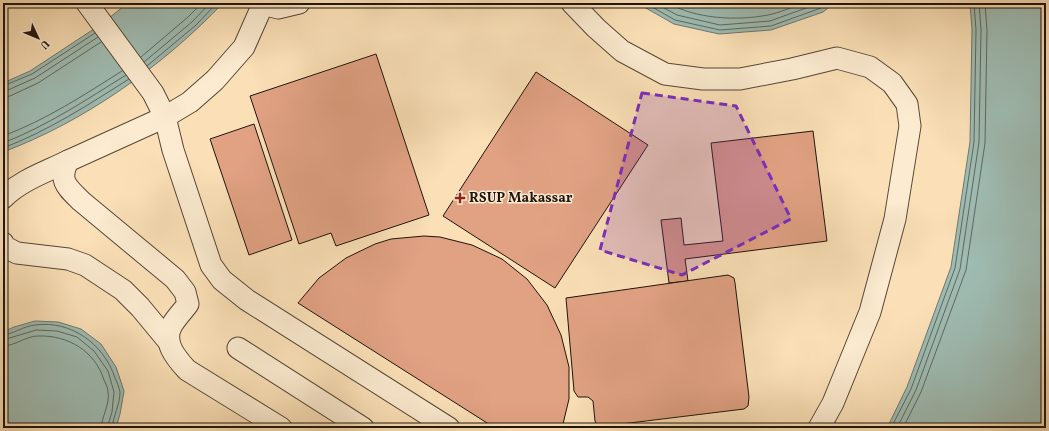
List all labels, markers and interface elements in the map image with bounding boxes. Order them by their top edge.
north arrow [18,18,58,58]
text: U [36,36,52,52]
place label: RSUP Makassar [469,189,573,208]
marker: RSUP Makassar [454,192,466,204]

